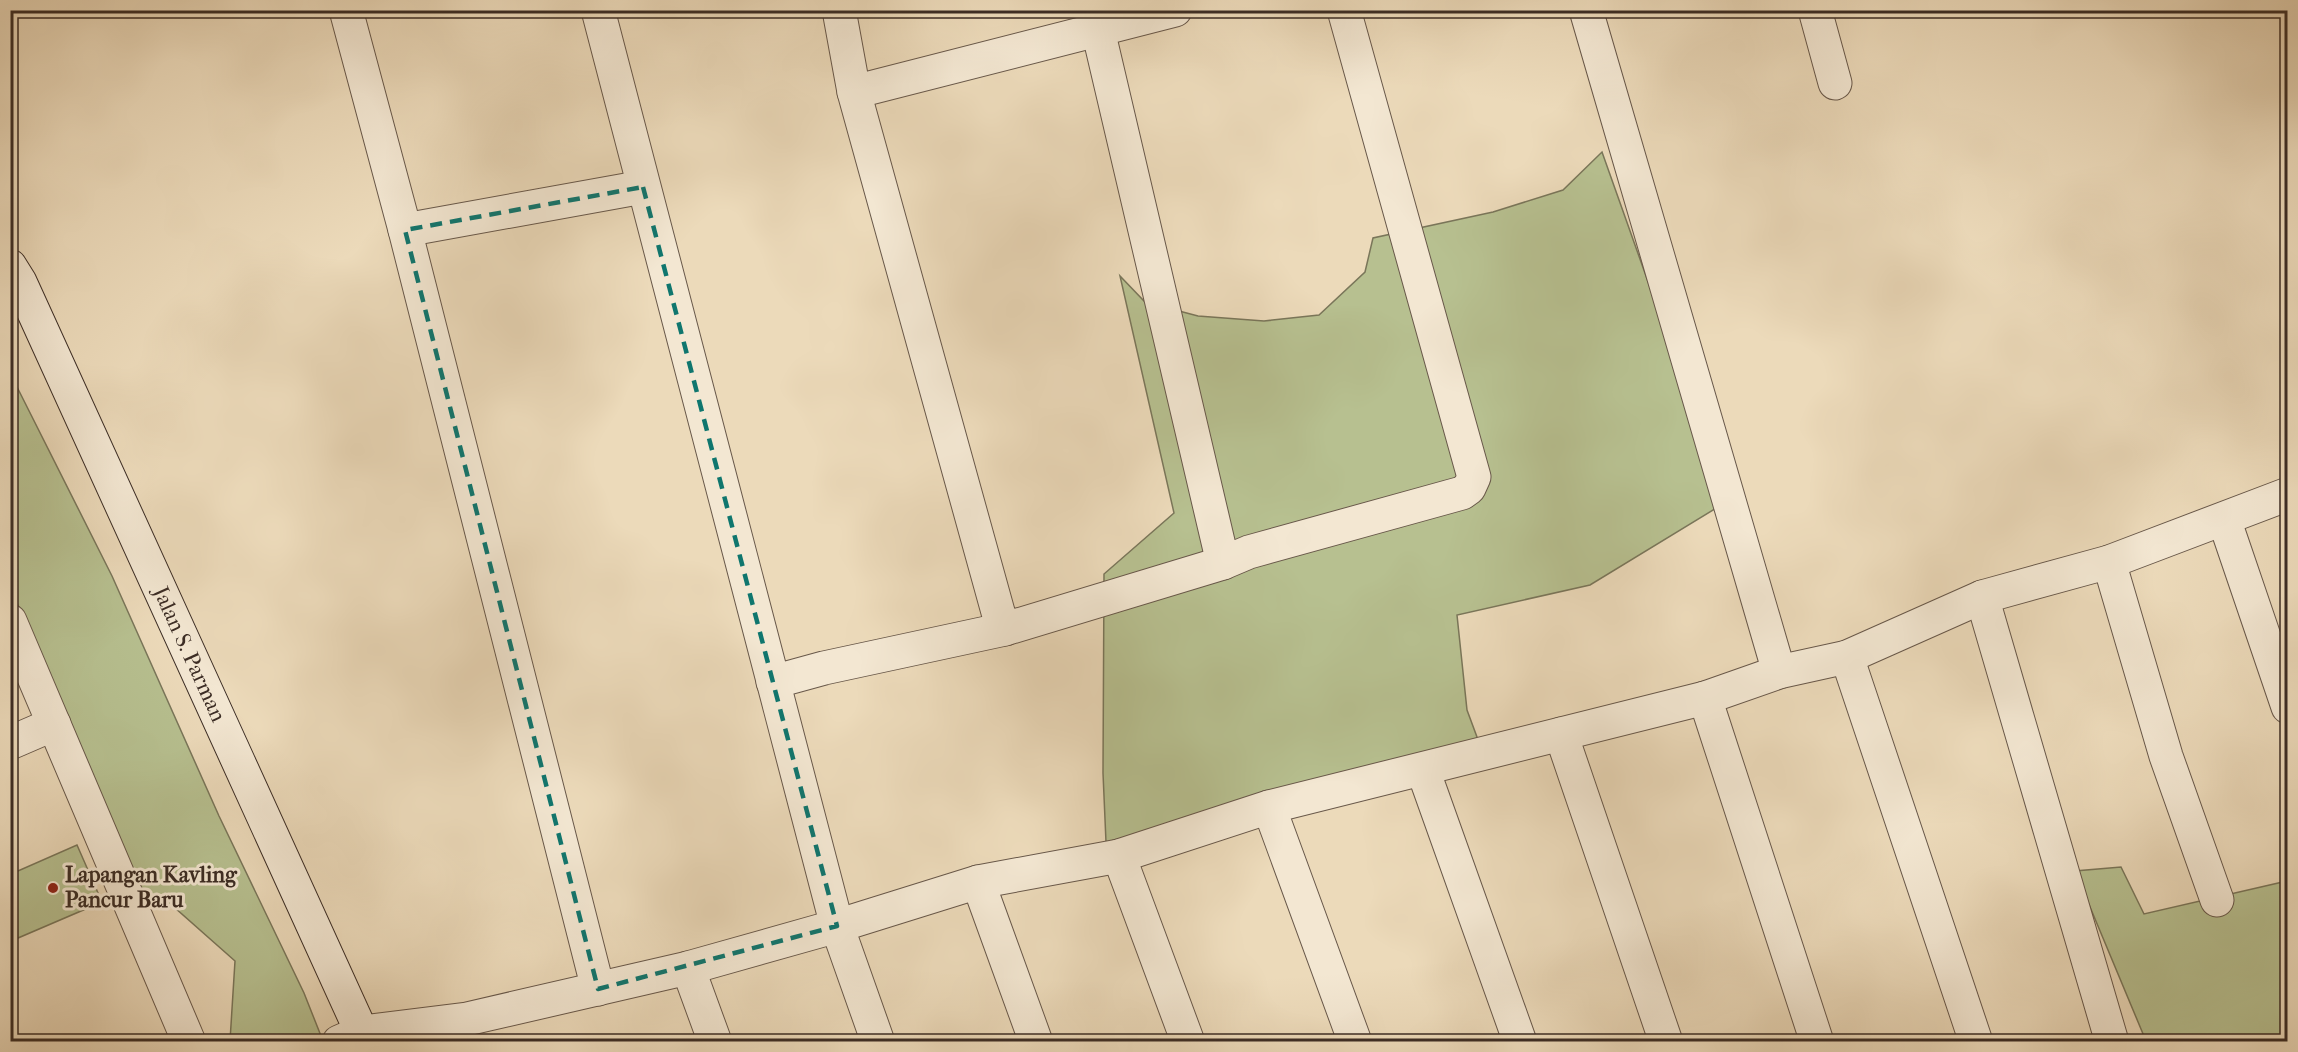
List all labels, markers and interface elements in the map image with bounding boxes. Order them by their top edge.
street label: Jalan S. Parman [147,581,232,726]
place label: Lapangan Kavling Pancur Baru [65,862,238,913]
marker: Lapangan Kavling Pancur Baru [46,881,60,895]

